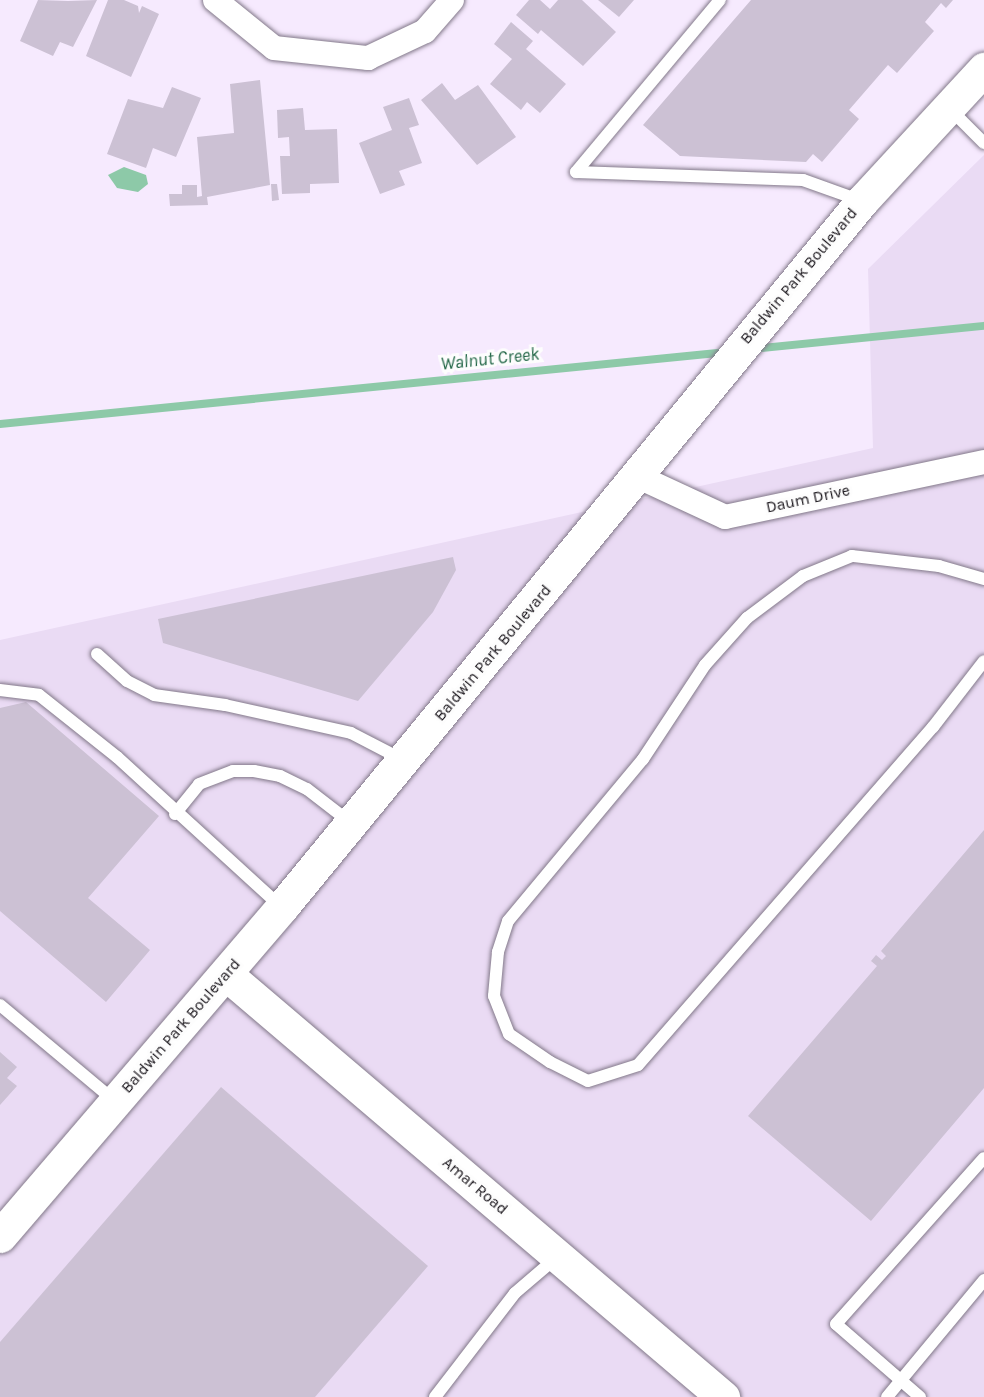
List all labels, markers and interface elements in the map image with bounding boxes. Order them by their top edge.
street label: Baldwin Park Boulevard [736,204,862,348]
water label: Walnut Creek [440,343,540,375]
street label: Daum Drive [764,481,852,517]
street label: Baldwin Park Boulevard [430,581,556,725]
street label: Baldwin Park Boulevard [117,955,245,1097]
street label: Amar Road [438,1153,512,1219]

